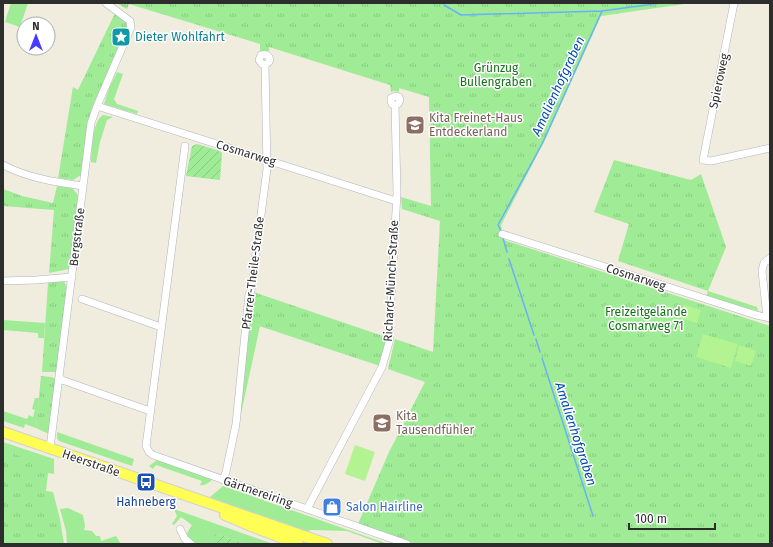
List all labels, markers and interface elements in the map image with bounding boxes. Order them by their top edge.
north arrow [16,16,56,56]
text: N [32,20,40,33]
place icon: Dieter Wohlfahrt [110,26,132,48]
place label: Dieter Wohlfahrt [135,30,225,44]
water label: Amalienhofgraben [528,34,588,139]
street label: Spieroweg [706,51,732,110]
park label: Grünzug Bullengraben [460,61,532,89]
place label: Kita Freinet-Haus Entdeckerland [429,111,523,139]
school or university icon: Kita Freinet-Haus Entdeckerland [404,114,426,136]
street label: Cosmarweg [214,137,278,169]
street label: Bergstraße [66,207,88,267]
street label: Pfarrer-Theile-Straße [239,216,267,330]
street label: Richard-Münch-Straße [381,220,401,342]
street label: Cosmarweg [604,261,668,293]
park label: Freizeitgelände Cosmarweg 71 [605,305,687,333]
water label: Amalienhofgraben [552,379,600,488]
place label: Kita Tausendfühler [396,409,475,437]
school or university icon: Kita Tausendfühler [371,412,393,434]
street label: Heerstraße [60,447,122,479]
bus stop icon: Hahneberg [135,471,157,493]
street label: Gärtnereiring [222,474,295,511]
place label: Hahneberg [116,495,177,509]
shop icon: Salon Hairline [321,496,343,518]
place label: Salon Hairline [346,500,423,514]
scale bar [629,505,715,531]
text: 100 m [635,512,667,526]

